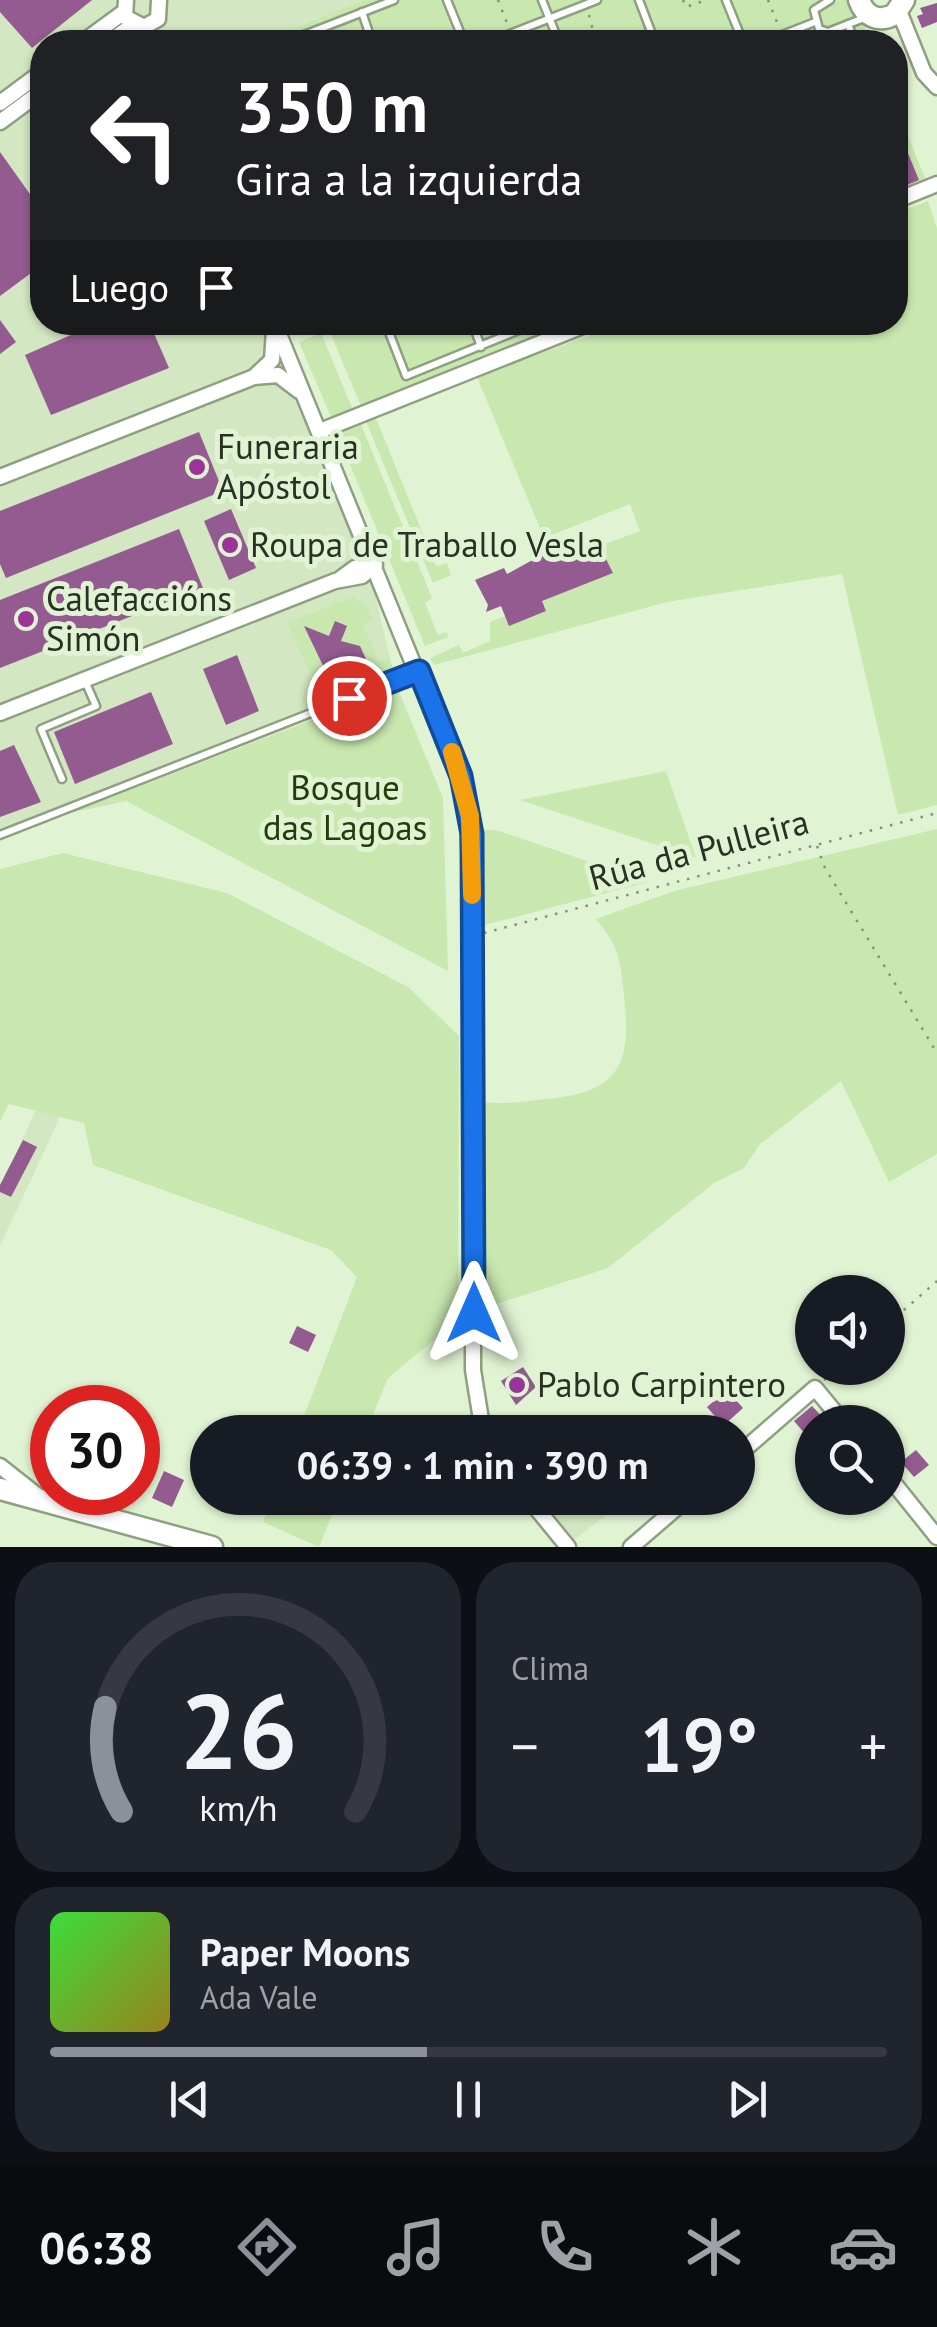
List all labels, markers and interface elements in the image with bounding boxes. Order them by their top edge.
text: 350 m [235,61,428,151]
icon: left [70,70,200,200]
text: Gira a la izquierda [235,149,583,207]
icon: arrive [189,260,244,315]
text: Luego [70,263,169,312]
place label: Funeraria Apóstol [217,423,359,509]
marker: Funeraria Apóstol [186,456,208,478]
place label: Roupa de Traballo Vesla [250,521,604,567]
marker: Roupa de Traballo Vesla [219,534,241,556]
place label: Calefaccións Simón [46,575,232,661]
marker: Calefaccións Simón [15,608,37,630]
pin [307,656,392,741]
icon: arrive [322,671,377,726]
park label: Bosque das Lagoas [263,764,427,850]
street label: Rúa da Pulleira [584,798,814,900]
position arrow [422,1261,526,1365]
map controls [795,1275,905,1515]
button: sound [795,1275,905,1385]
place label: Pablo Carpintero [537,1361,786,1407]
marker: Pablo Carpintero [506,1374,528,1396]
speed limit sign: 30 [30,1385,160,1515]
button: search [795,1405,905,1515]
text: 06:39 · 1 min · 390 m [297,1440,648,1489]
text: Clima [511,1647,589,1689]
text: 26 [179,1663,297,1798]
text: 19° [640,1696,758,1793]
text: − [511,1710,539,1781]
text: + [859,1710,887,1781]
text: km/h [199,1785,277,1831]
text: Paper Moons [200,1927,410,1976]
text: Ada Vale [200,1976,317,2018]
icon: previous [162,2072,217,2127]
icon: pause [441,2072,496,2127]
icon: next [720,2072,775,2127]
icon: directions [232,2212,302,2282]
icon: music [381,2212,451,2282]
icon: phone [530,2212,600,2282]
icon: climate [679,2212,749,2282]
icon: car [828,2212,898,2282]
text: 06:38 [39,2218,154,2276]

